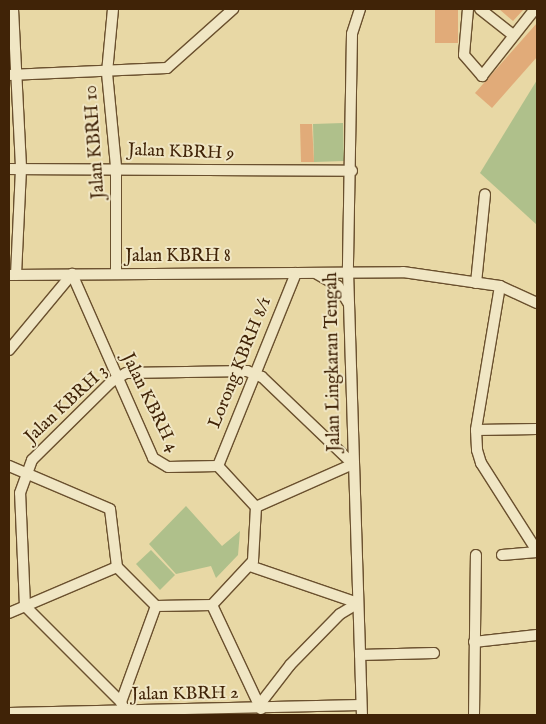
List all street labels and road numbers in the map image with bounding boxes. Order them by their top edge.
street label: Jalan KBRH 10 [81,84,111,200]
street label: Jalan KBRH 9 [127,140,235,166]
street label: Jalan KBRH 8 [125,246,231,268]
street label: Jalan Lingkaran Tengah [322,272,346,452]
street label: Lorong KBRH 8/1 [205,294,277,432]
street label: Jalan KBRH 4 [116,350,182,456]
street label: Jalan KBRH 3 [21,361,113,449]
street label: Jalan KBRH 2 [131,683,239,707]

